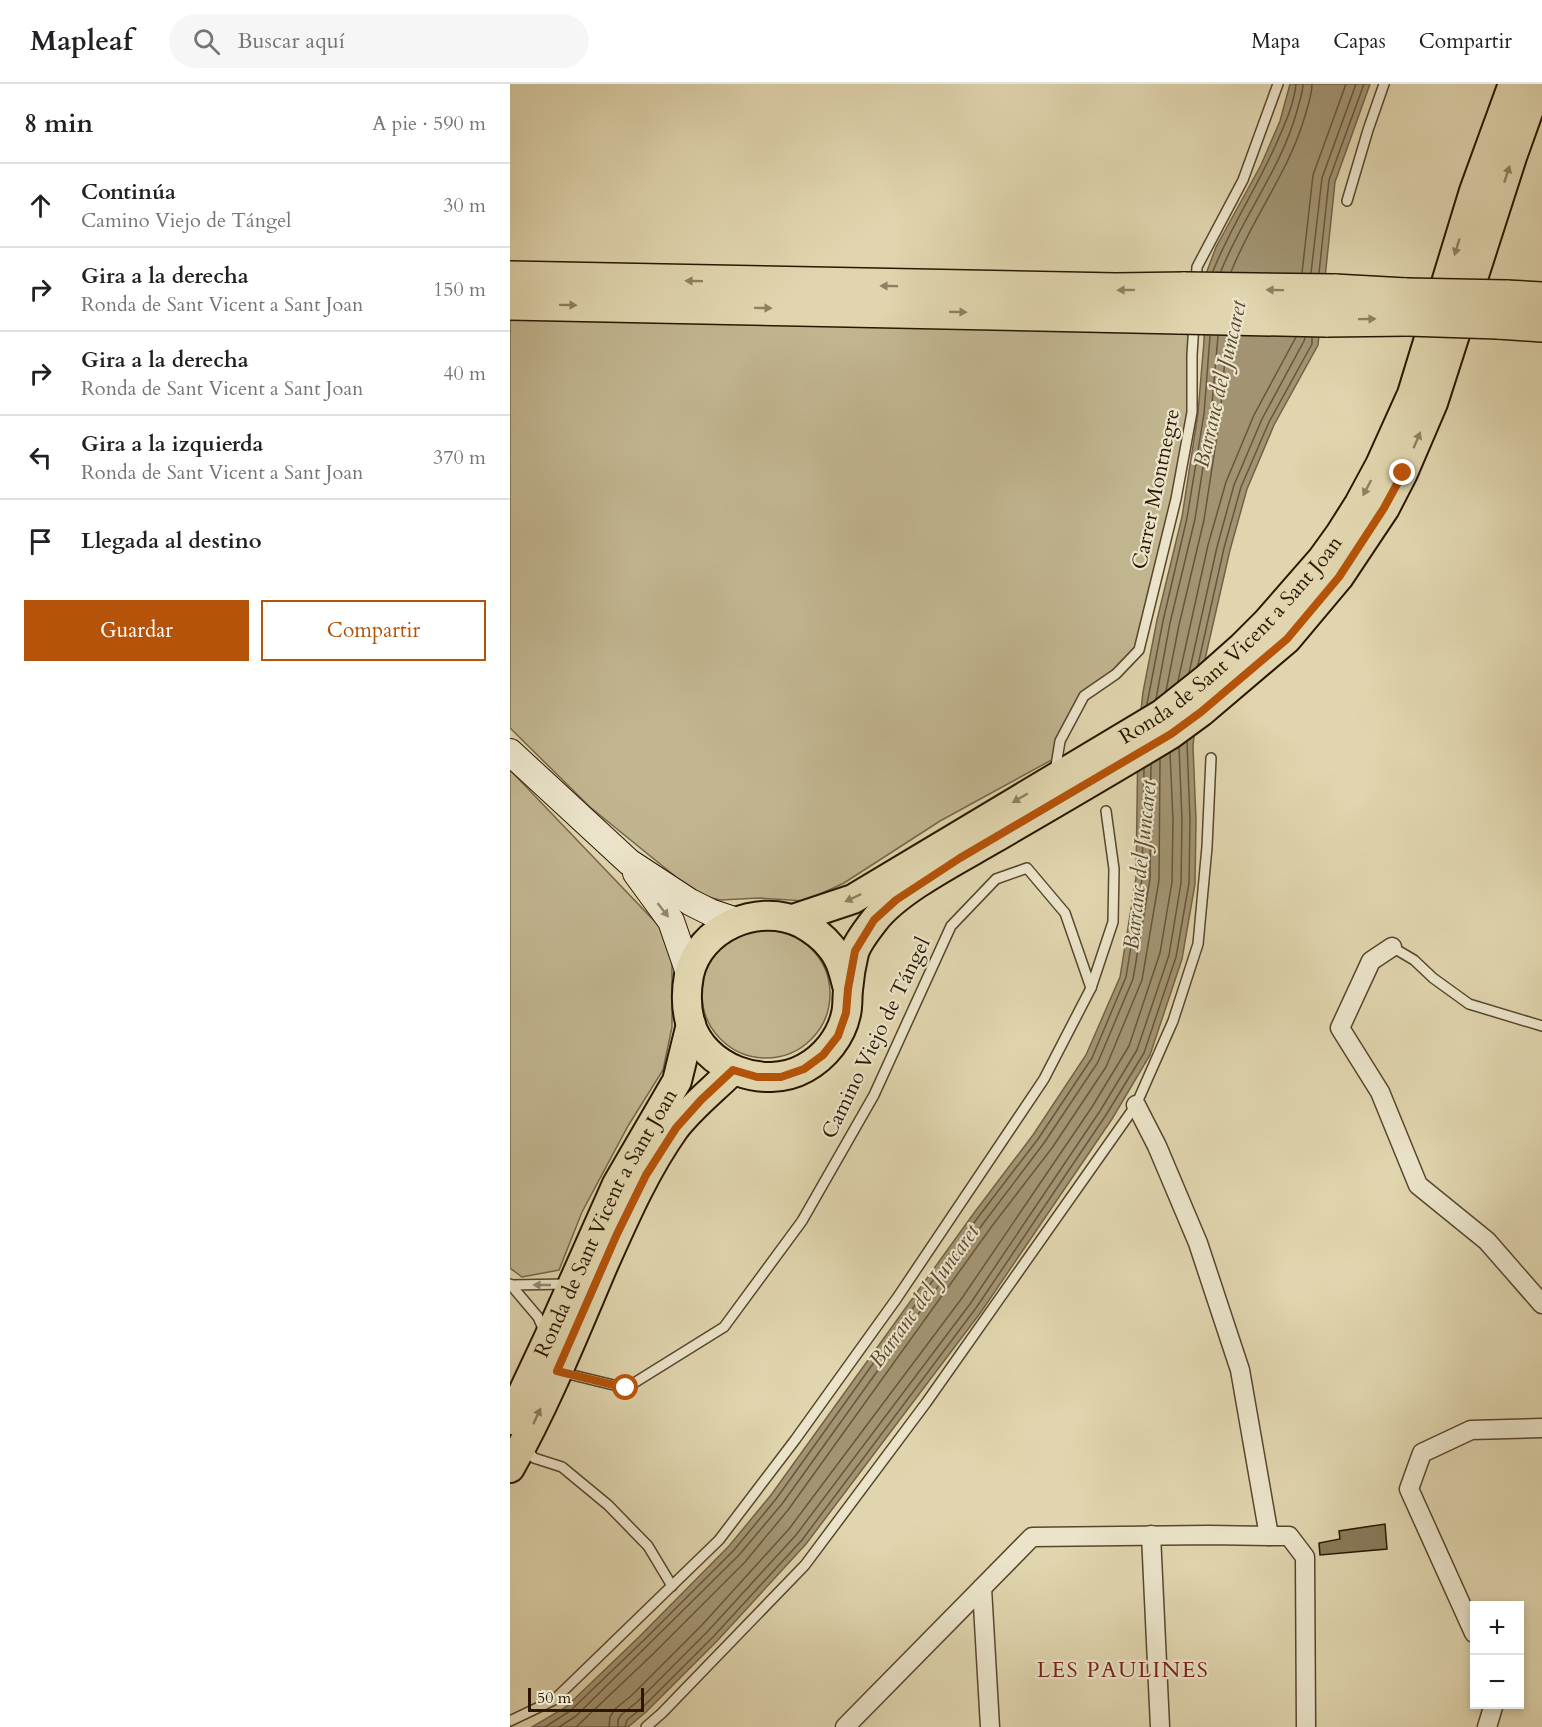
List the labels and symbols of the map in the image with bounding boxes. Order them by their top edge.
one-way arrow [1503,165,1512,183]
one-way arrow [1452,238,1461,256]
one-way arrow [685,277,704,286]
one-way arrow [880,281,899,290]
one-way arrow [1117,285,1136,295]
one-way arrow [1266,285,1285,295]
water label: Barranc del Juncaret [1186,297,1254,470]
one-way arrow [559,300,578,309]
one-way arrow [754,304,773,313]
one-way arrow [949,307,968,317]
one-way arrow [1358,314,1377,324]
street label: Carrer Montnegre [1125,406,1187,572]
one-way arrow [1412,430,1422,448]
route end [1389,459,1415,485]
one-way arrow [1362,480,1372,497]
street label: Ronda de Sant Vicent a Sant Joan [1114,530,1349,751]
water label: Barranc del Juncaret [1116,778,1164,951]
one-way arrow [1011,793,1028,803]
one-way arrow [844,893,861,902]
one-way arrow [656,903,668,918]
street label: Camino Viejo de Tángel [815,932,937,1144]
street label: Ronda de Sant Vicent a Sant Joan [527,1083,684,1362]
water label: Barranc del Juncaret [862,1218,987,1374]
one-way arrow [533,1280,552,1290]
route start [612,1374,638,1400]
one-way arrow [532,1408,541,1425]
district label: LES PAULINES [1037,1655,1209,1685]
scale bar [528,1685,644,1712]

